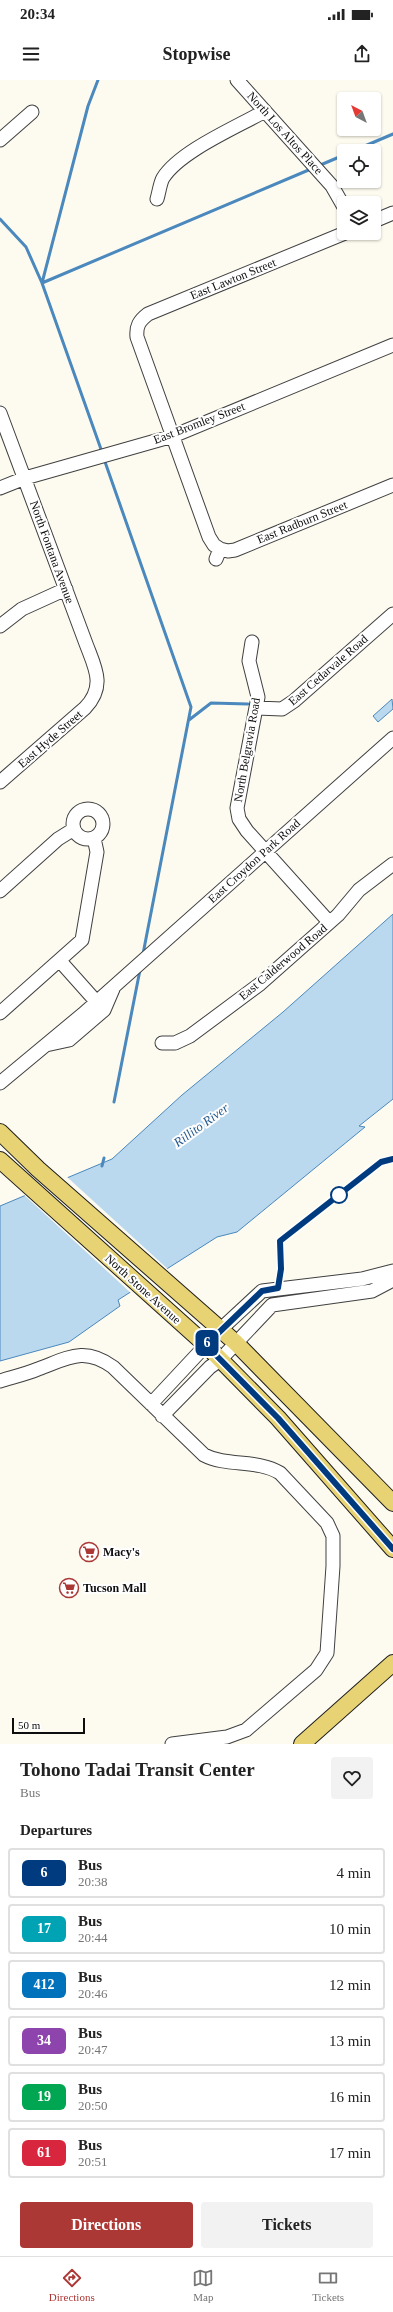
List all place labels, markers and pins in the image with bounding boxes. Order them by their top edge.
unlabelled marker [330,1186,348,1204]
supermarket icon: Macy's [78,1541,100,1563]
place label: Macy's [103,1545,140,1559]
supermarket icon: Tucson Mall [58,1577,80,1599]
place label: Tucson Mall [83,1581,147,1595]

